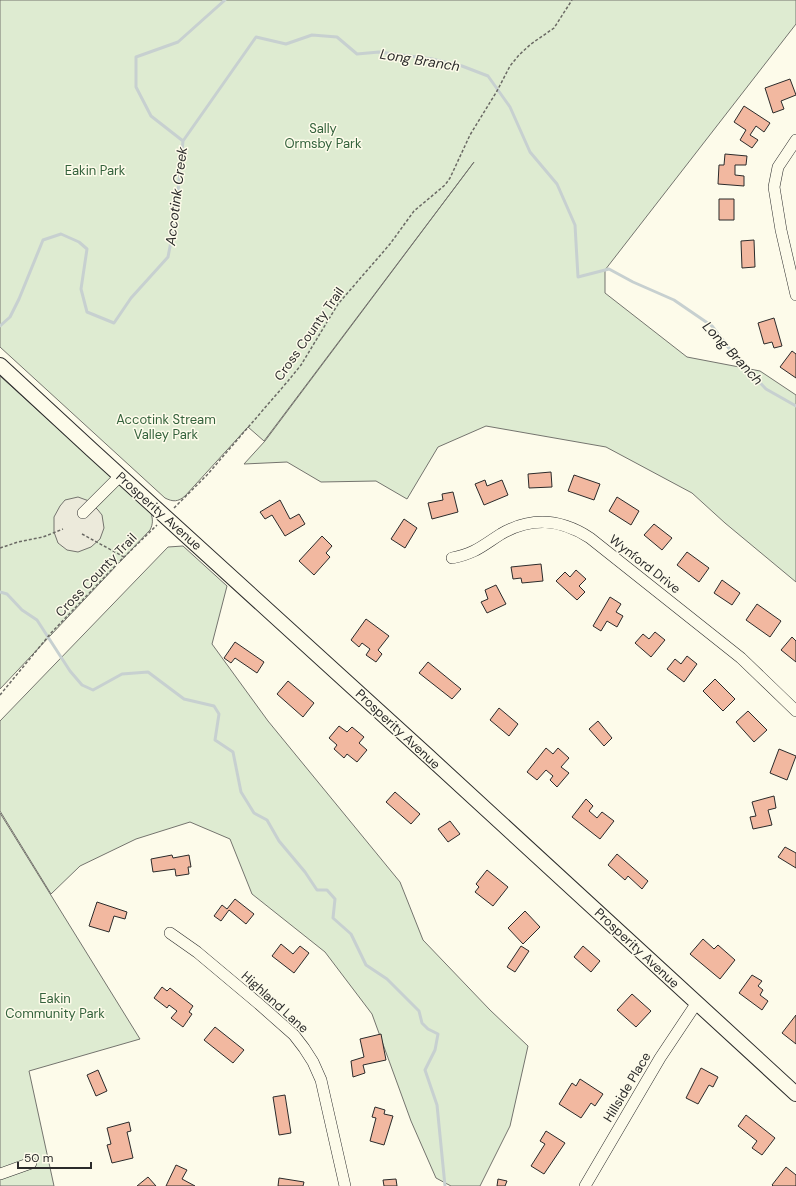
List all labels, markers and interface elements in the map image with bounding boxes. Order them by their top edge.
water label: Long Branch [379,45,461,75]
park label: Sally Ormsby Park [285,120,362,152]
water label: Accotink Creek [161,145,191,247]
park label: Eakin Park [65,162,126,179]
street label: Cross County Trail [270,284,348,384]
water label: Long Branch [699,317,767,389]
park label: Accotink Stream Valley Park [116,411,216,443]
street label: Prosperity Avenue [113,468,205,554]
street label: Cross County Trail [52,529,140,621]
street label: Wynford Drive [606,531,684,597]
street label: Prosperity Avenue [352,685,444,773]
street label: Prosperity Avenue [591,904,683,992]
street label: Highland Lane [238,967,312,1037]
park label: Eakin Community Park [5,990,105,1022]
street label: Hillside Place [599,1049,655,1125]
scale bar [18,1144,91,1170]
text: 50 m [24,1150,53,1166]

